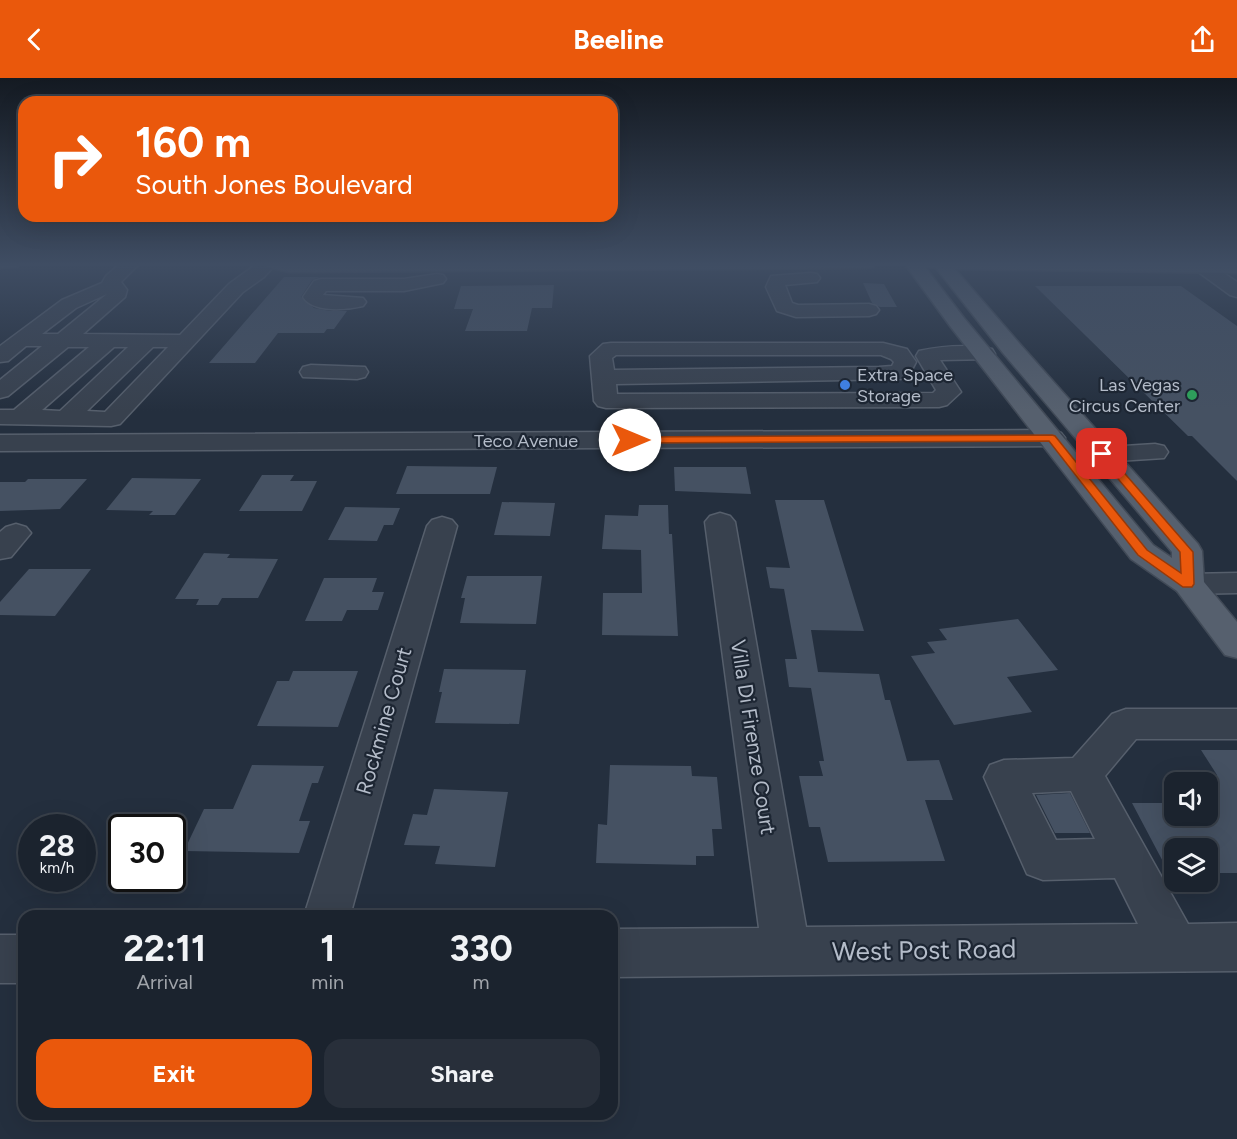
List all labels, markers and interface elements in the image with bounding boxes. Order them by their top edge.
icon: back [18,23,51,56]
text: Beeline [573,23,664,56]
icon: share [1186,23,1219,56]
text: 160 m [135,117,251,168]
icon: right [36,120,114,198]
text: South Jones Boulevard [135,168,413,201]
place label: Extra Space Storage [857,364,953,407]
place label: Las Vegas Circus Center [1069,374,1180,417]
marker: Extra Space Storage [838,378,852,392]
marker: Las Vegas Circus Center [1185,388,1199,402]
position arrow [598,408,662,472]
pin [1076,428,1127,479]
street label: Teco Avenue [474,430,578,452]
icon: arrive [1085,437,1118,470]
street label: Villa Di Firenze Court [726,638,781,836]
street label: Rockmine Court [351,644,417,797]
map controls [1164,772,1218,892]
button: sound [1164,772,1218,826]
speed limit sign: 30 [108,814,186,892]
text: 28 [39,827,75,864]
button: layers [1164,838,1218,892]
text: km/h [40,859,74,877]
text: 22:11 [123,927,206,970]
text: 1 [320,927,335,970]
text: 330 [449,927,513,970]
street label: West Post Road [831,932,1017,968]
text: Arrival [136,970,193,994]
text: min [311,970,344,994]
text: m [473,970,490,994]
button: Exit [36,1039,312,1108]
button: Share [324,1039,600,1108]

